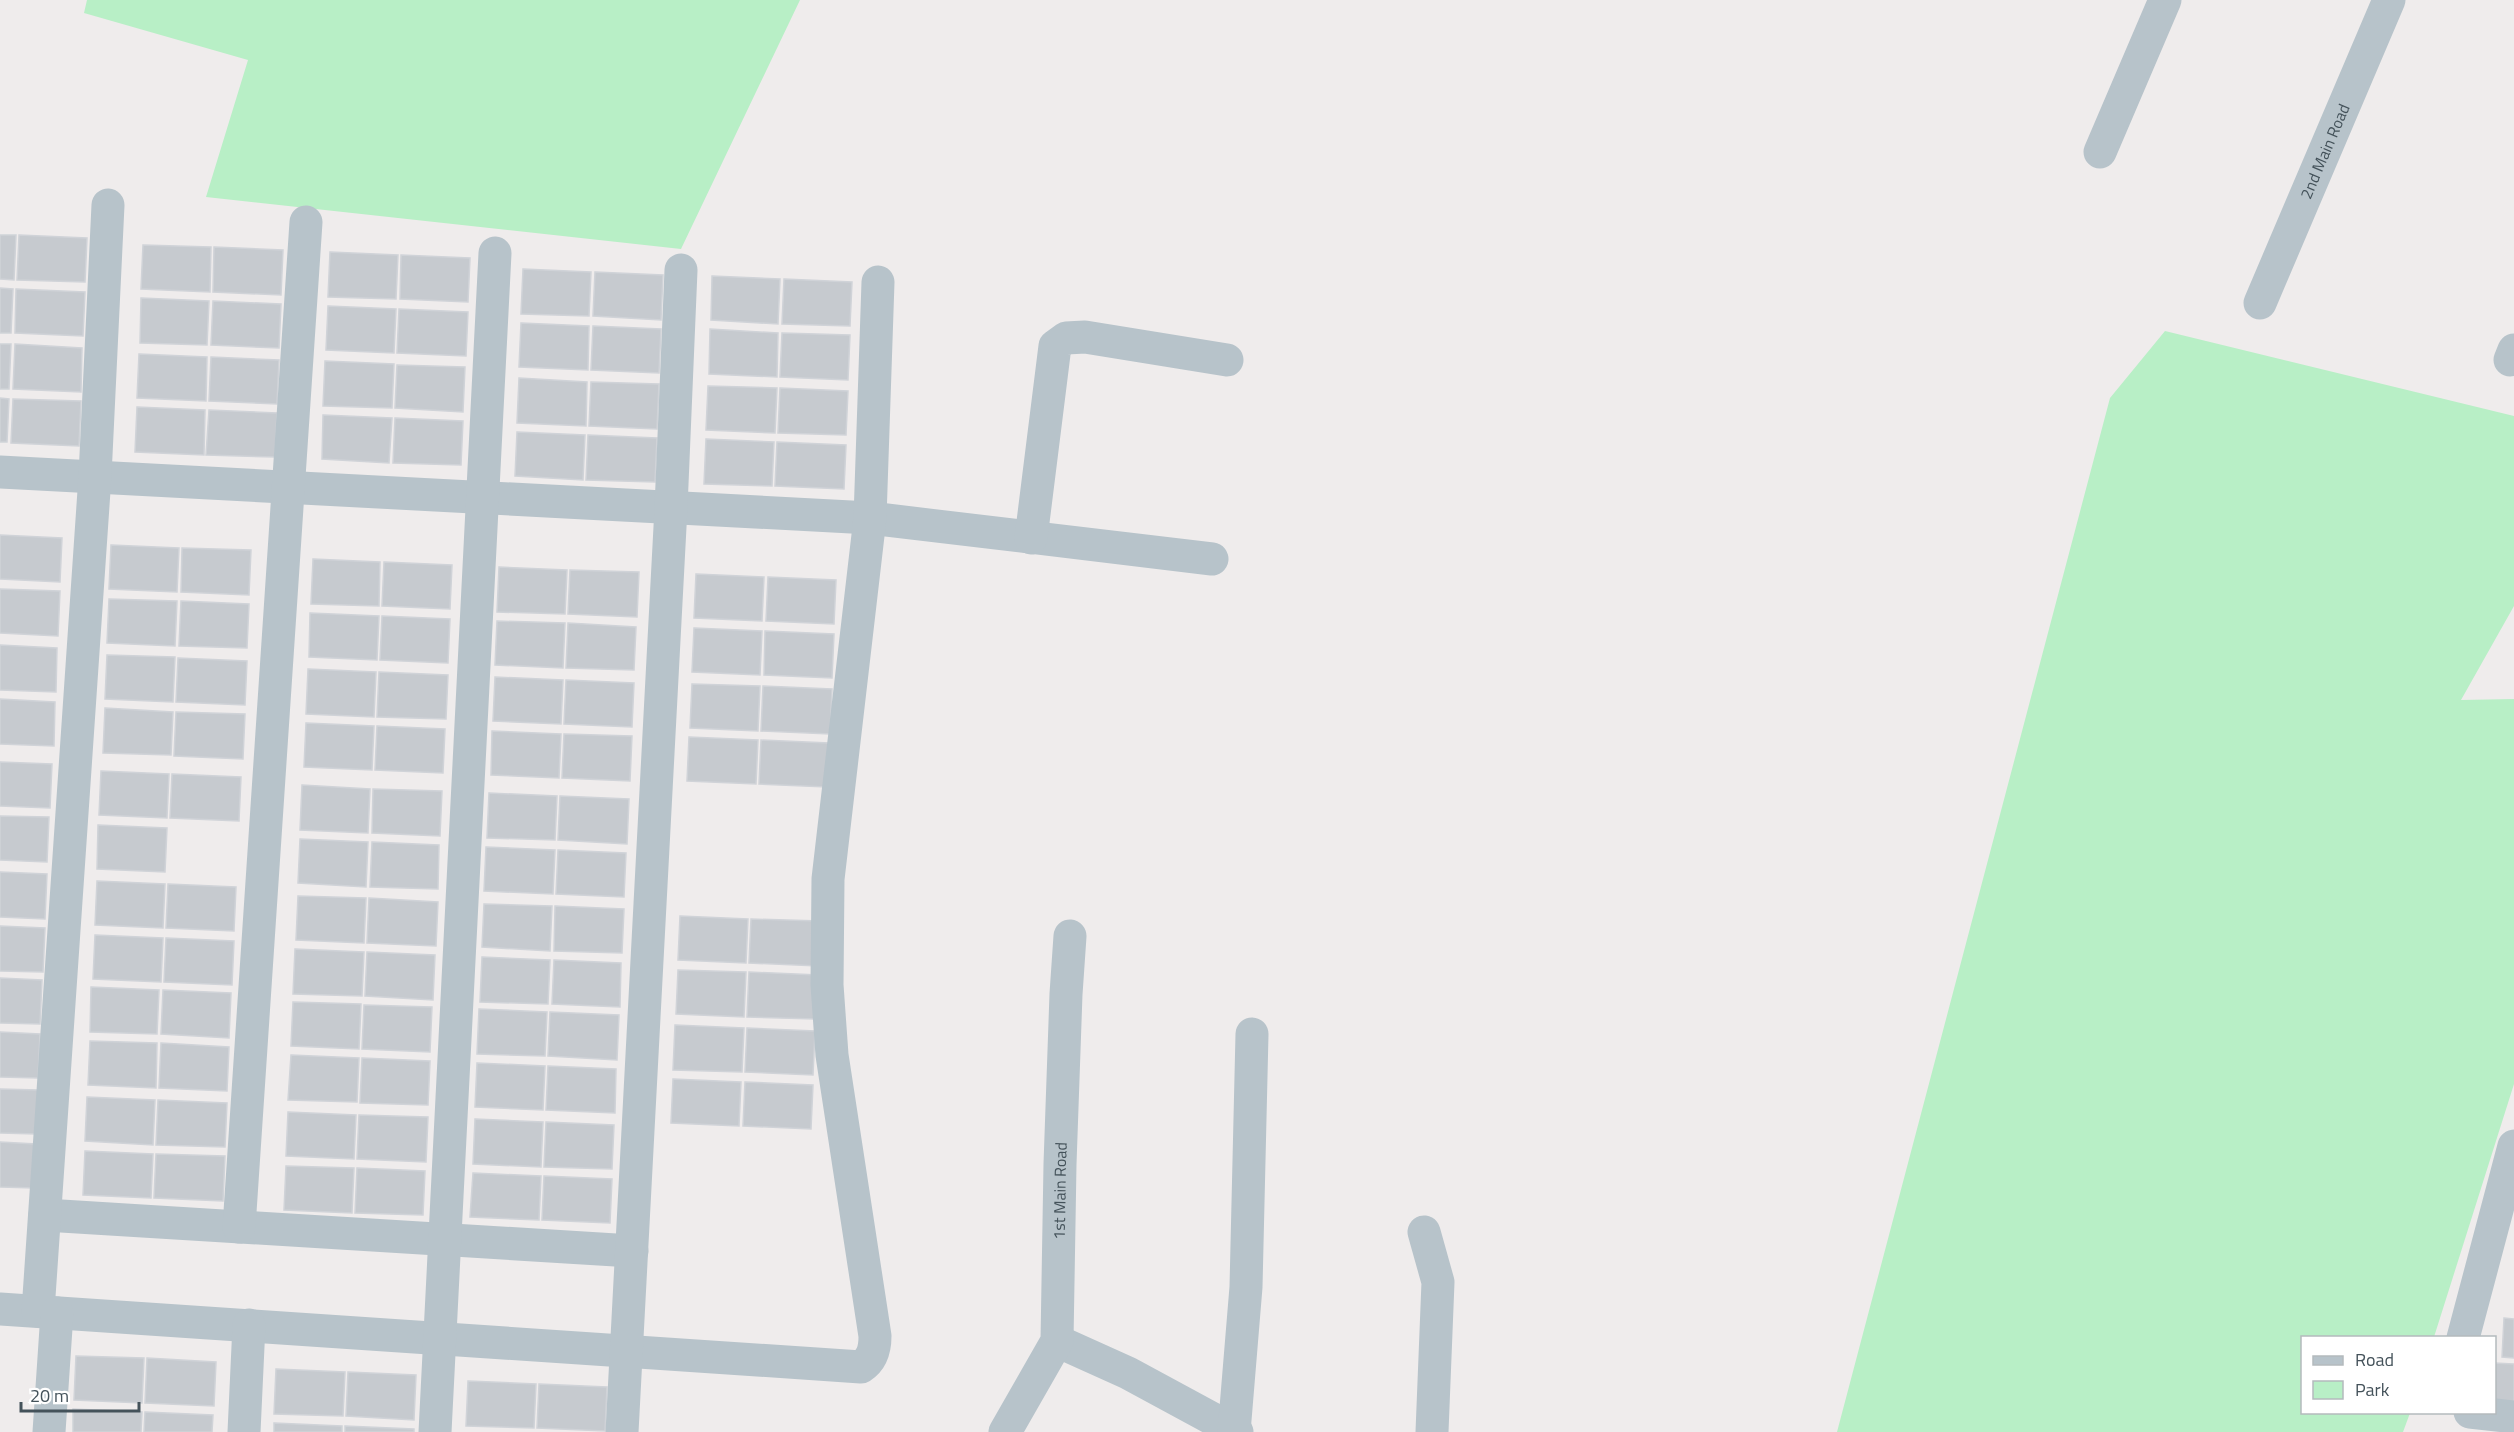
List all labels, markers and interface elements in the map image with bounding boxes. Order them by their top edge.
street label: 2nd Main Road [2294,100,2356,203]
street label: 1st Main Road [1047,1142,1073,1240]
legend [2301,1336,2496,1414]
text: Road [2355,1346,2394,1373]
scale bar [21,1375,140,1413]
text: Park [2355,1376,2390,1403]
text: 20 m [30,1382,69,1409]

